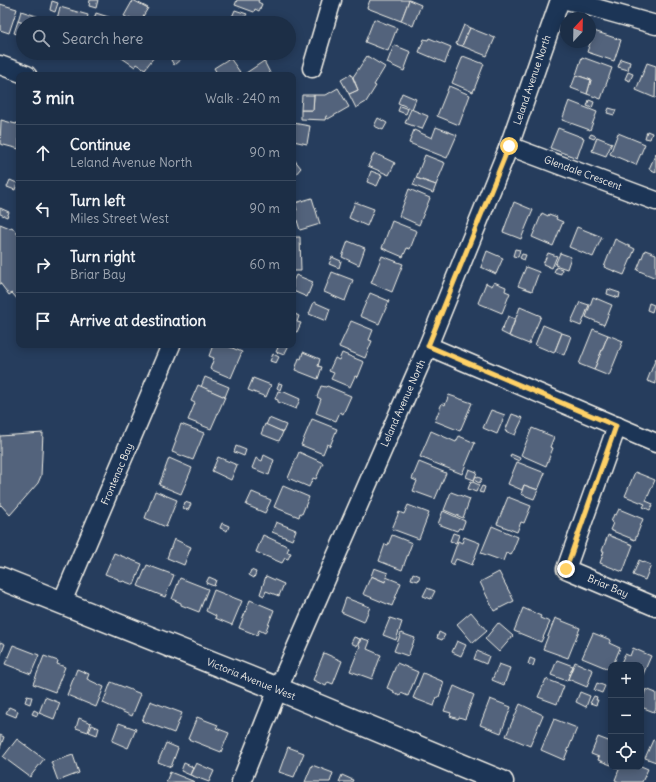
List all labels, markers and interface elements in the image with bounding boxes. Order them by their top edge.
north arrow [560,12,596,48]
search box [16,16,296,60]
icon: search [30,27,52,49]
text: Search here [62,29,143,48]
street label: Leland Avenue North [511,33,554,127]
text: 3 min [32,87,74,109]
text: Walk · 240 m [205,90,280,107]
text: Continue [70,135,131,154]
route start [500,137,518,155]
icon: ahead [32,142,54,164]
text: 90 m [249,144,280,161]
street label: Glendale Crescent [542,153,624,193]
text: Leland Avenue North [70,154,192,171]
text: Turn left [70,191,125,210]
icon: left [32,198,54,220]
text: 90 m [249,200,280,217]
text: Miles Street West [70,210,169,227]
text: Turn right [70,247,135,266]
icon: right [32,254,54,276]
text: 60 m [249,256,280,273]
text: Briar Bay [70,266,126,283]
icon: arrive [32,310,54,332]
text: Arrive at destination [70,311,206,330]
street label: Leland Avenue North [378,357,428,449]
street label: Frontenac Bay [98,441,136,507]
route end [557,560,575,578]
street label: Briar Bay [586,572,630,600]
street label: Victoria Avenue West [205,655,298,703]
map controls [608,662,644,770]
button: + [608,662,644,698]
button: − [608,698,644,734]
button: locate [608,734,644,770]

